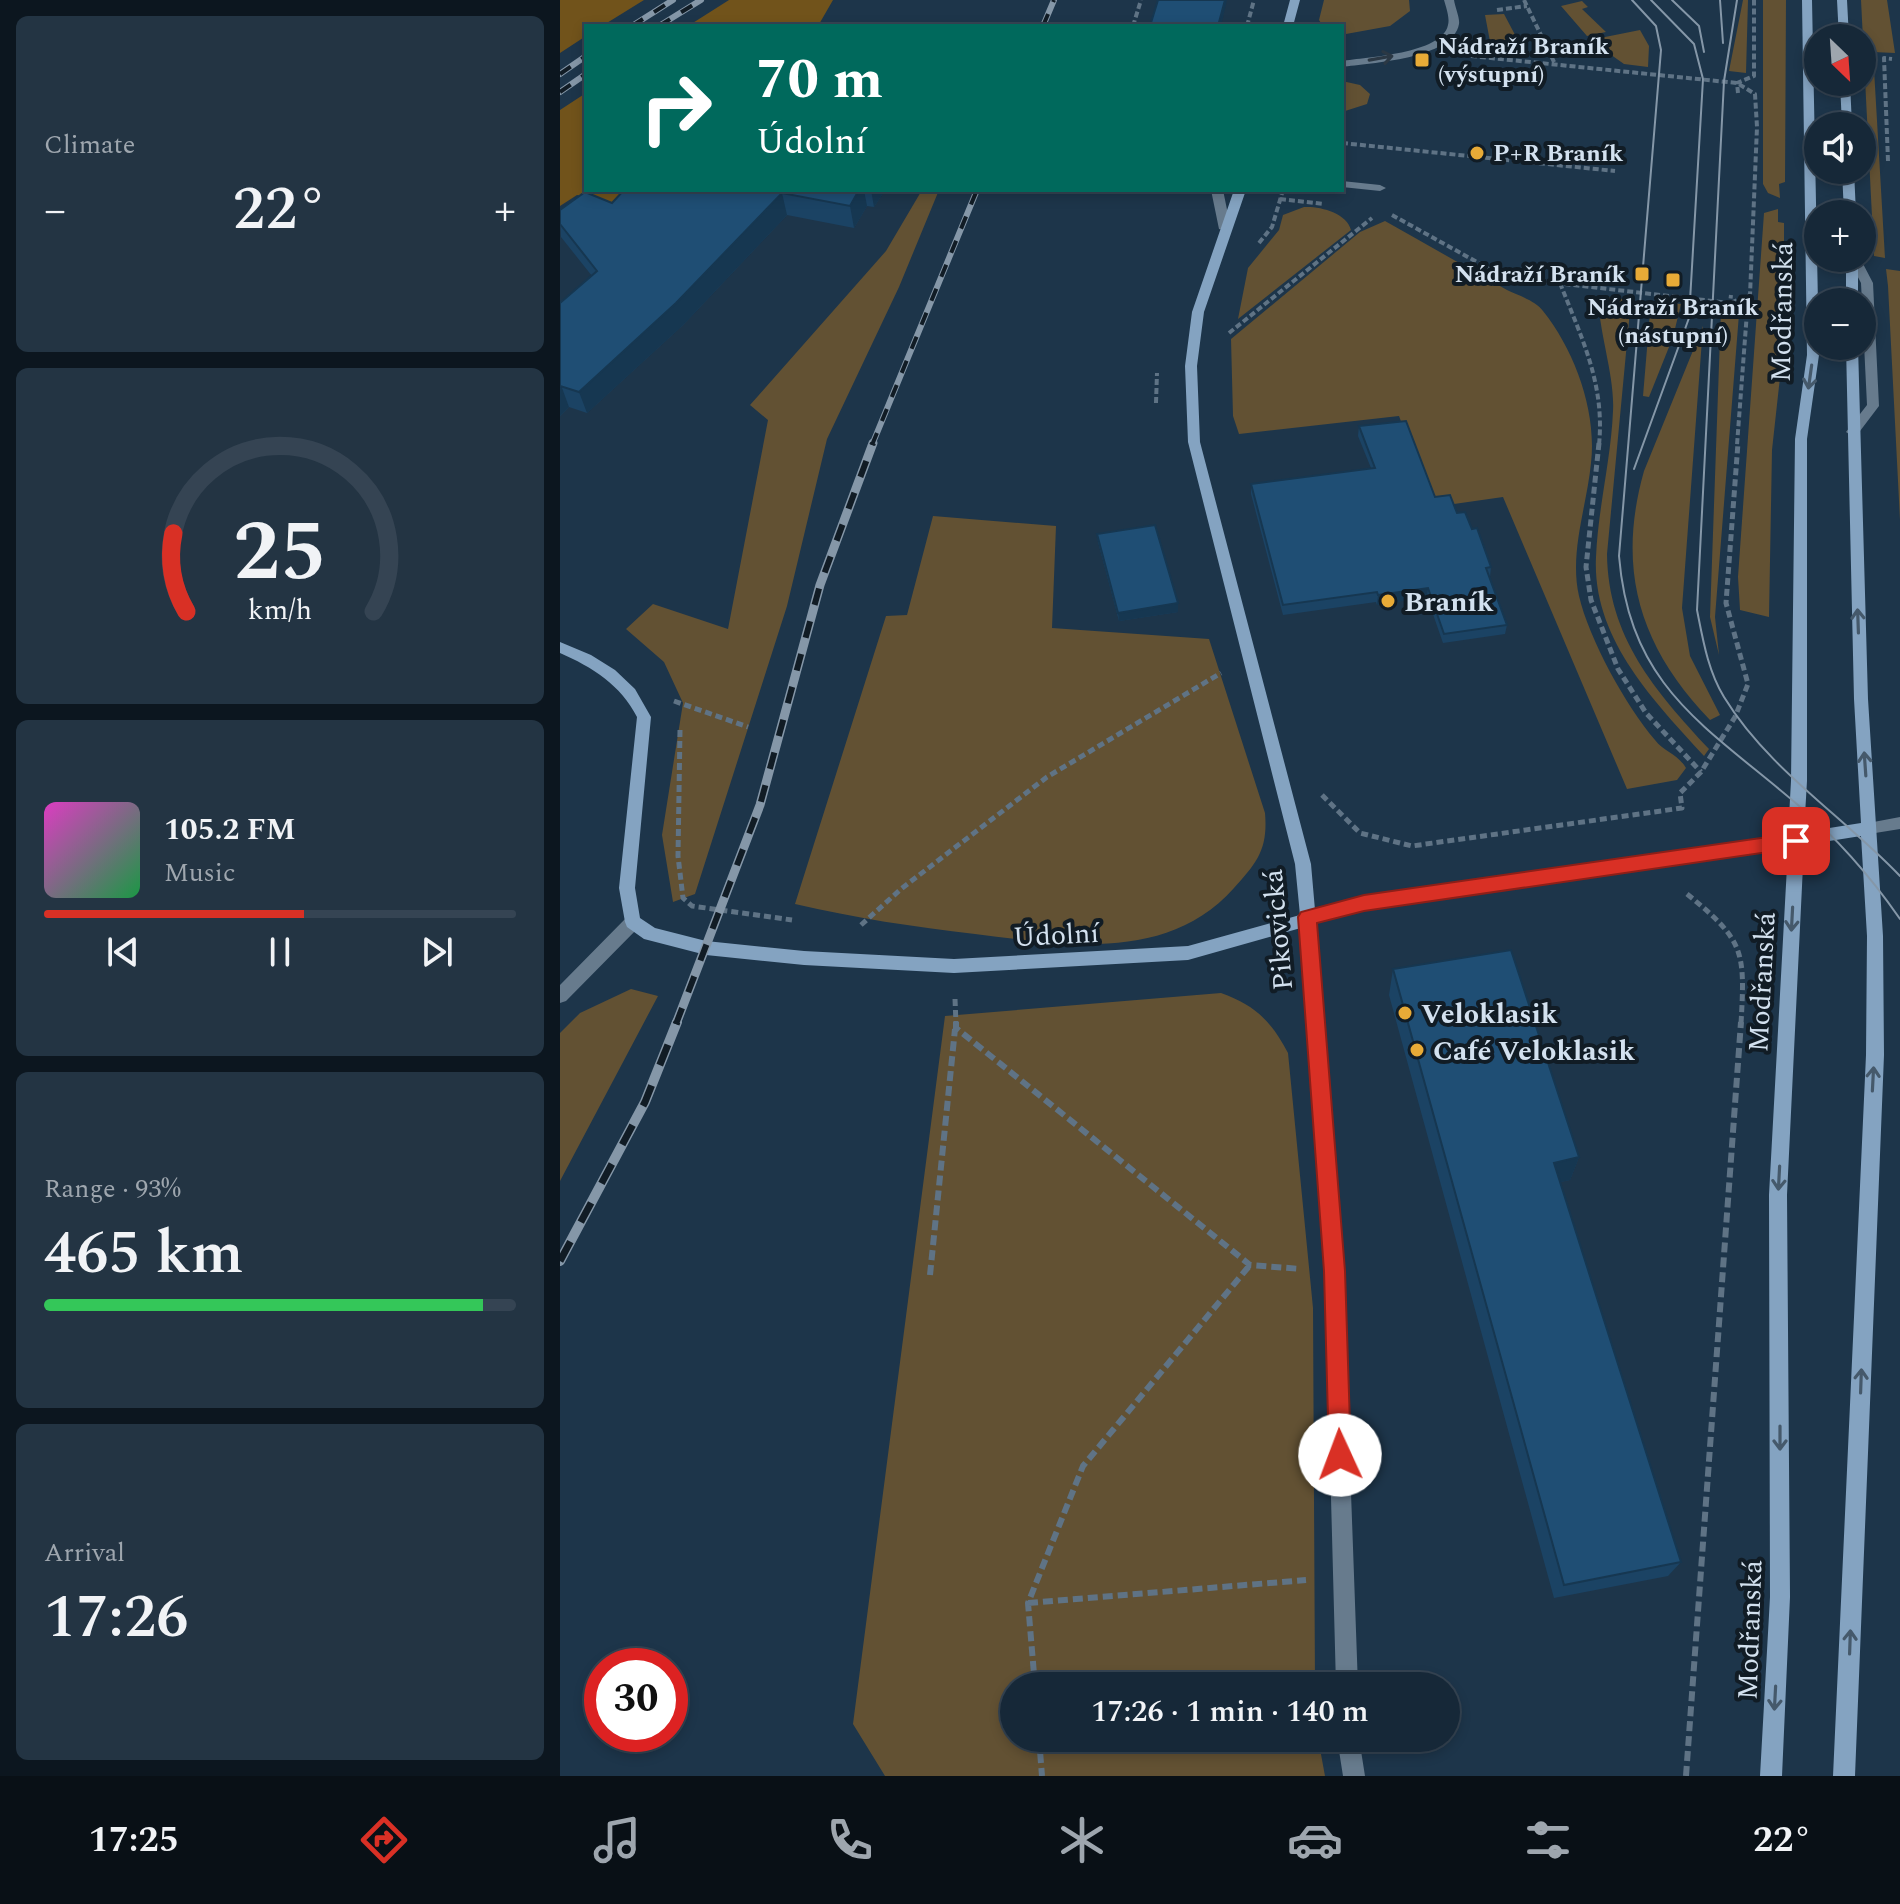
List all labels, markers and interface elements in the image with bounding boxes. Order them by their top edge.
north arrow [1804,24,1876,96]
map controls [1804,24,1876,360]
place label: Nádraží Braník (výstupní) [1438,29,1610,93]
text: 70 m [756,38,883,123]
one-way arrow [1367,50,1393,65]
marker: Nádraží Braník (výstupní) [1413,51,1431,69]
icon: right [624,56,728,160]
button: sound [1804,112,1876,184]
text: Údolní [756,115,867,170]
text: Climate [44,125,135,165]
place label: P+R Braník [1493,136,1624,172]
marker: P+R Braník [1468,144,1486,162]
text: 22° [233,164,327,256]
text: − [44,177,66,244]
text: + [494,177,516,244]
button: + [1804,200,1876,272]
street label: Modřanská [1760,241,1805,382]
place label: Nádraží Braník [1455,257,1627,293]
marker: Nádraží Braník [1633,265,1651,283]
marker: Nádraží Braník (nástupní) [1664,271,1682,289]
button: − [1804,288,1876,360]
place label: Nádraží Braník (nástupní) [1587,290,1759,354]
one-way arrow [1802,363,1817,389]
text: 25 [233,490,327,617]
place label: Braník [1404,581,1494,624]
text: km/h [248,589,312,632]
marker: Braník [1379,592,1397,610]
one-way arrow [1851,608,1866,635]
one-way arrow [1857,751,1872,778]
text: 105.2 FM [164,807,296,853]
pin [1762,807,1830,875]
icon: arrive [1774,819,1818,863]
text: Music [164,853,235,893]
street label: Pikovická [1252,867,1305,992]
one-way arrow [1784,905,1799,932]
street label: Modřanská [1737,911,1788,1053]
street label: Údolní [1012,912,1101,959]
icon: previous [101,930,145,974]
icon: pause [258,930,302,974]
icon: next [415,930,459,974]
place label: Veloklasik [1421,993,1558,1036]
marker: Veloklasik [1396,1004,1414,1022]
place label: Café Veloklasik [1433,1030,1635,1073]
marker: Café Veloklasik [1408,1041,1426,1059]
one-way arrow [1866,1066,1881,1093]
one-way arrow [1771,1164,1786,1191]
text: Range · 93% [44,1169,181,1209]
text: 465 km [44,1208,244,1300]
one-way arrow [1853,1368,1868,1395]
position arrow [1298,1413,1382,1497]
one-way arrow [1772,1424,1788,1451]
text: Arrival [44,1533,125,1573]
street label: Modřanská [1727,1559,1774,1701]
text: 17:26 [44,1572,188,1664]
one-way arrow [1842,1629,1857,1656]
speed limit sign: 30 [584,1648,688,1752]
one-way arrow [1767,1684,1782,1711]
text: 17:26 · 1 min · 140 m [1091,1689,1369,1735]
icon: directions [356,1812,412,1868]
icon: music [589,1812,645,1868]
icon: phone [822,1812,878,1868]
icon: climate [1054,1812,1110,1868]
icon: car [1287,1812,1343,1868]
icon: filters [1520,1812,1576,1868]
text: 17:25 [88,1813,179,1868]
text: 22° [1753,1813,1812,1868]

